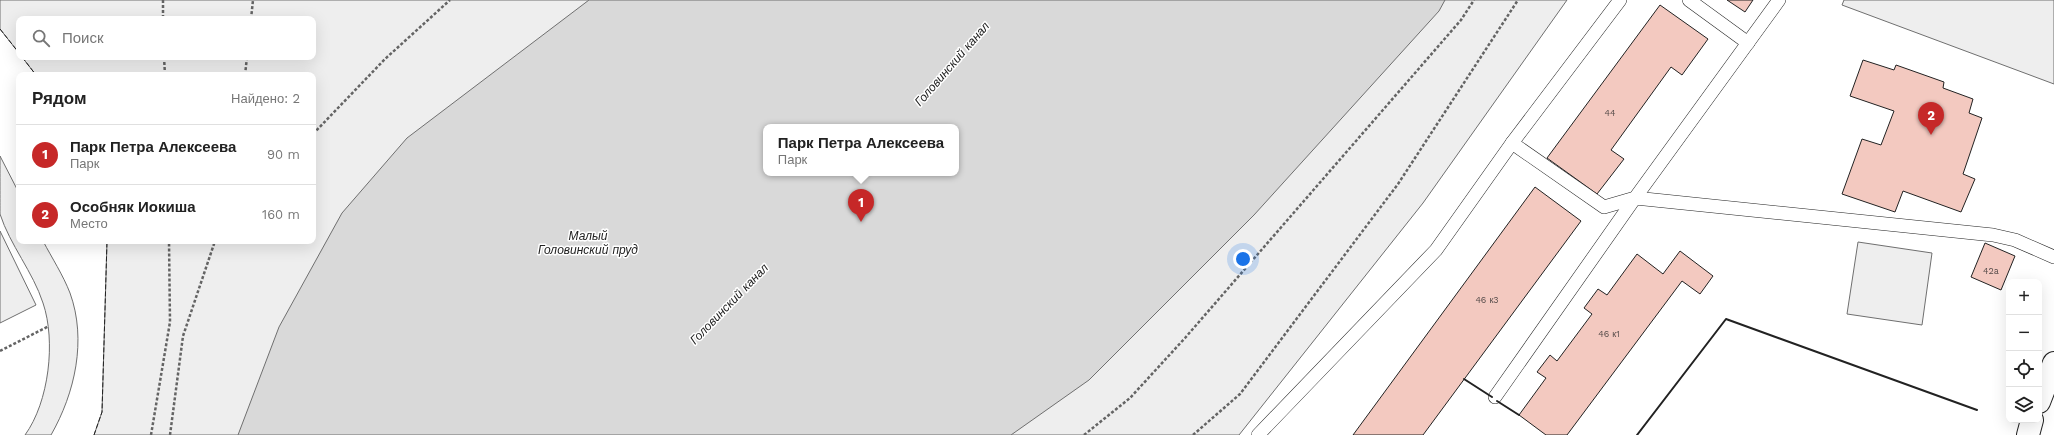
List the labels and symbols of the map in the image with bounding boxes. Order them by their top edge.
water label: Головинский канал [912,19,992,109]
pin: 2 [1918,102,1944,135]
house number: 44 [1605,108,1616,118]
pin: 1 [848,189,874,222]
water label: Малый Головинский пруд [538,229,638,257]
your location [1233,249,1253,269]
water label: Головинский канал [687,261,771,347]
house number: 42a [1983,266,1999,276]
house number: 46 к3 [1475,295,1499,305]
house number: 46 к1 [1598,329,1620,339]

